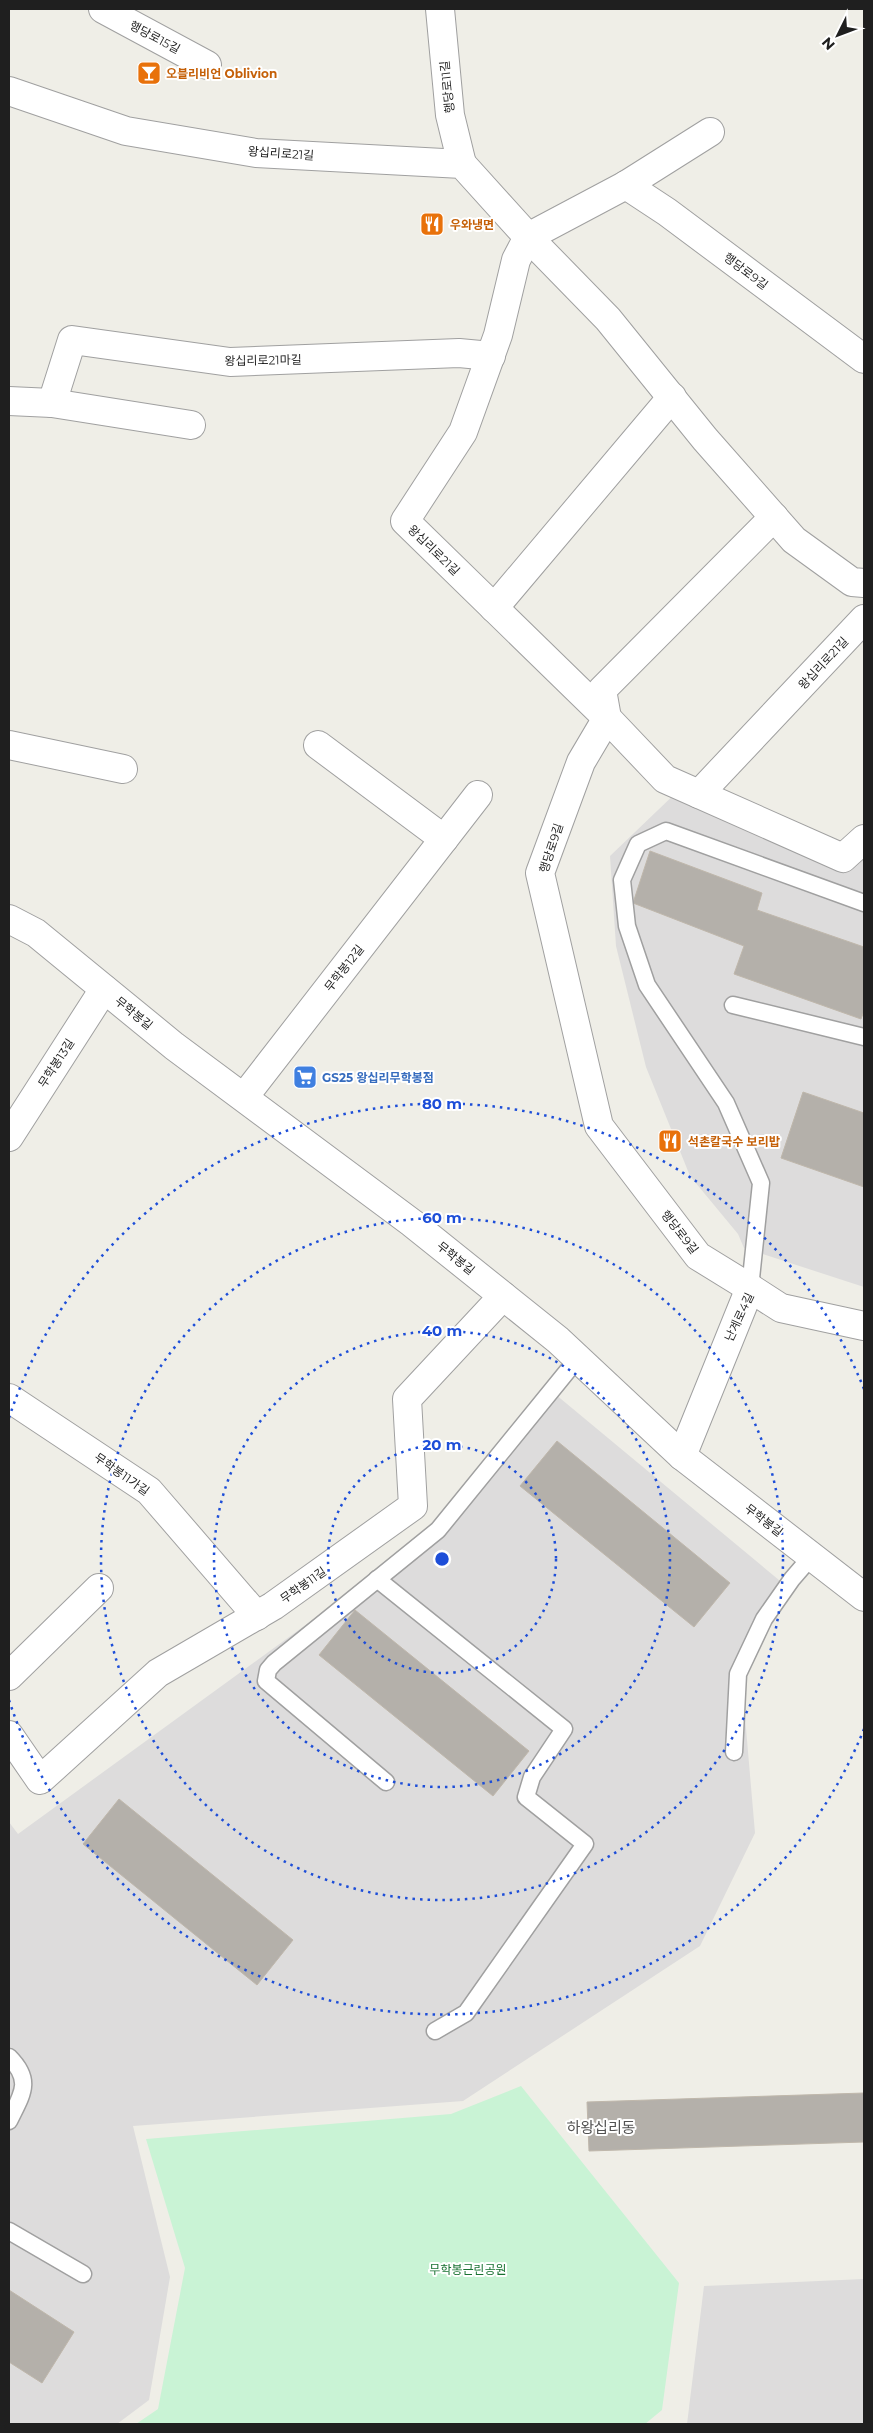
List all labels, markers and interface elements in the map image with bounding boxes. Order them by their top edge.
north arrow [813,10,863,60]
street label: 행당로15길 [127,17,183,57]
text: N [818,33,839,54]
bar icon: 오블리비언 Oblivion [136,60,162,86]
street label: 행당로11길 [437,60,457,114]
place label: 오블리비언 Oblivion [166,66,277,81]
street label: 왕십리로21길 [247,143,315,163]
restaurant icon: 우와냉면 [419,211,445,237]
place label: 우와냉면 [450,217,494,232]
street label: 행당로9길 [721,250,771,292]
street label: 왕십리로21마길 [224,352,302,368]
street label: 왕십리로21길 [405,522,463,578]
street label: 왕십리로21길 [795,634,851,692]
street label: 행당로9길 [536,821,566,875]
street label: 무학봉12길 [321,942,367,994]
street label: 무학봉길 [112,993,156,1033]
street label: 무학봉13길 [35,1036,77,1090]
supermarket icon: GS25 왕십리무학봉점 [292,1064,318,1090]
place label: GS25 왕십리무학봉점 [322,1070,434,1085]
text: 80 m [422,1094,462,1113]
restaurant icon: 석촌칼국수 보리밥 [657,1128,683,1154]
place label: 석촌칼국수 보리밥 [688,1134,780,1149]
street label: 행당로9길 [658,1207,702,1257]
text: 60 m [422,1208,462,1227]
street label: 무학봉길 [434,1238,478,1278]
street label: 난계로4길 [721,1290,757,1344]
text: 40 m [422,1321,462,1340]
text: 20 m [422,1435,462,1454]
street label: 무학봉11가길 [92,1450,152,1498]
street label: 무학봉길 [742,1500,786,1540]
centre of rings [433,1550,451,1568]
street label: 무학봉11길 [277,1564,329,1606]
district label: 하왕십리동 [566,2118,636,2137]
park label: 무학봉근린공원 [429,2262,507,2277]

